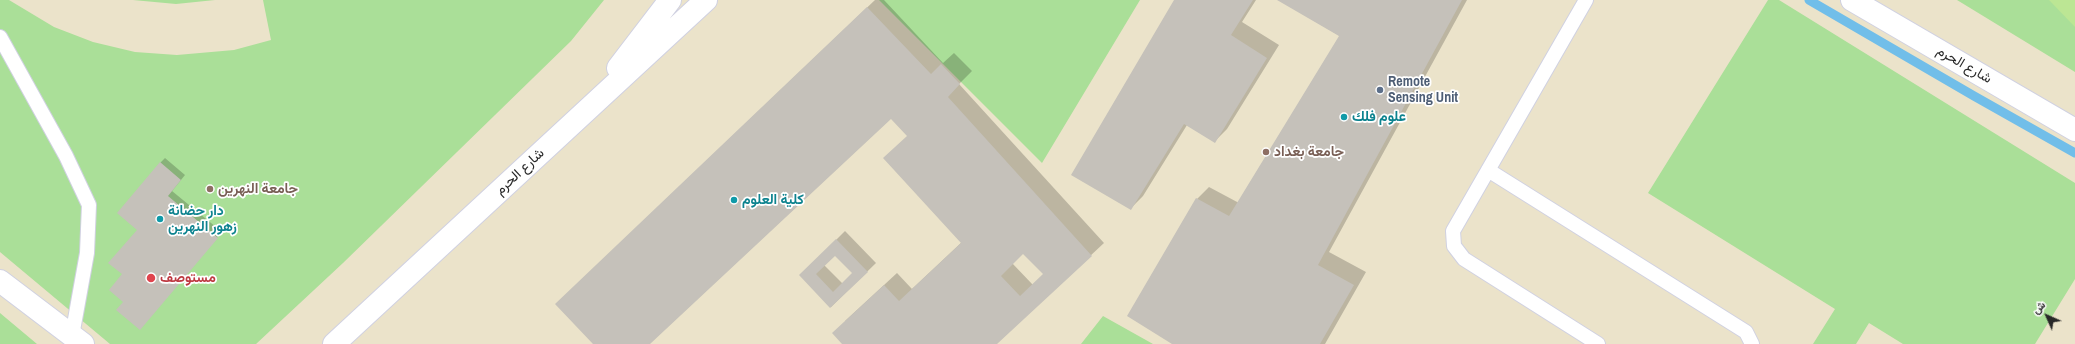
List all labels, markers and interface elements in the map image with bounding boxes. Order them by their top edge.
street label: شارع الحرم [1933,43,1995,87]
place label: Remote Sensing Unit [1388,74,1458,106]
marker: Remote Sensing Unit [1375,85,1385,95]
place label: علوم فلك [1352,109,1406,125]
marker: علوم فلك [1339,112,1349,122]
place label: جامعة بغداد [1274,144,1344,160]
street label: شارع الحرم [492,145,548,199]
marker: جامعة بغداد [1261,147,1271,157]
place label: جامعة النهرين [218,181,298,197]
marker: جامعة النهرين [205,184,215,194]
place label: كلية العلوم [742,192,804,208]
marker: كلية العلوم [729,195,739,205]
place label: دار حضانة زهور النهرين [168,203,237,236]
marker: دار حضانة زهور النهرين [155,214,165,224]
place label: مستوصف [160,270,216,286]
marker: مستوصف [145,272,157,284]
north arrow [2027,296,2067,336]
text: ش [2029,298,2048,317]

